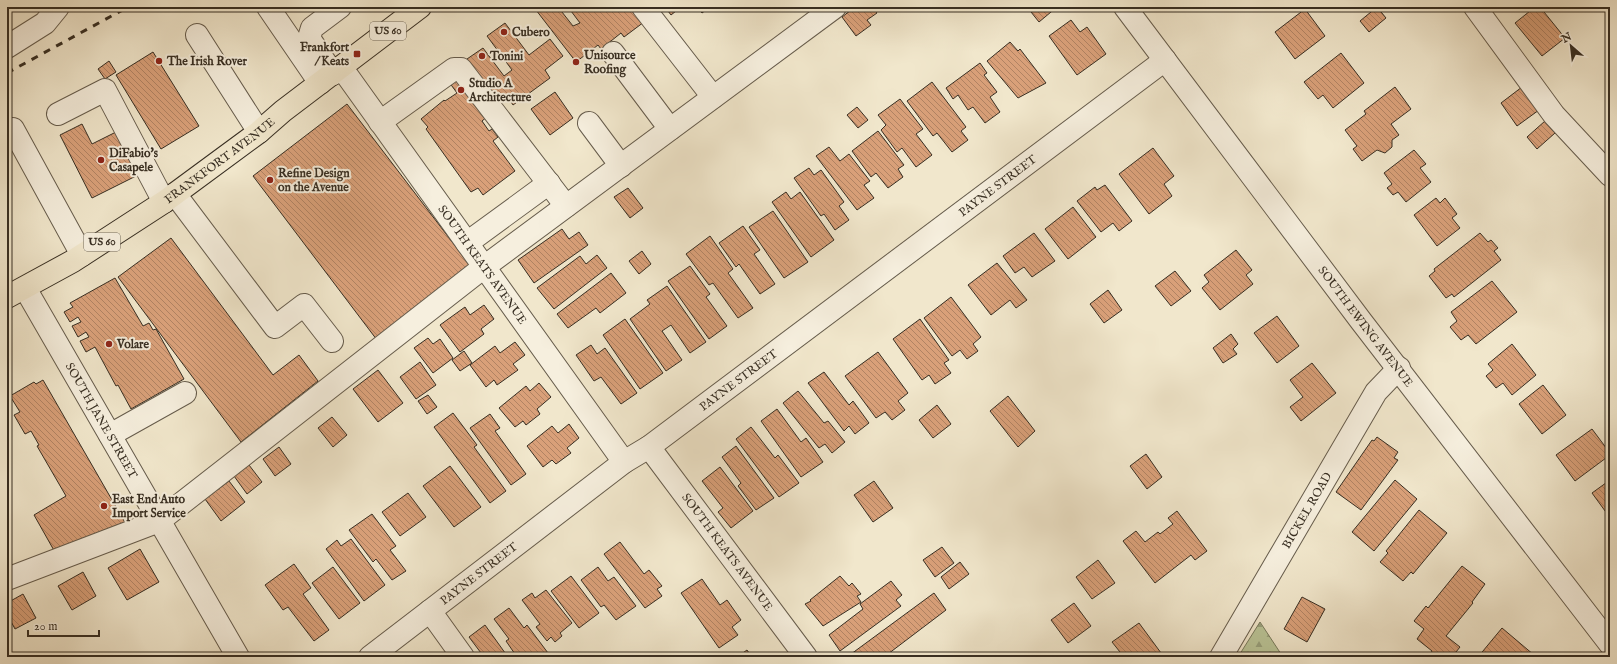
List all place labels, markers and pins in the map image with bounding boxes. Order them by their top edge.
place label: Cubero [512,25,550,40]
marker: Cubero [499,27,509,37]
place label: Frankfort / Keats [300,40,350,69]
place label: Unisource Roofing [583,48,636,78]
marker: Frankfort / Keats [352,49,362,59]
place label: Tonini [489,49,524,64]
marker: Tonini [477,51,487,61]
place label: The Irish Rover [166,54,247,69]
marker: The Irish Rover [154,56,164,66]
marker: Unisource Roofing [571,57,581,67]
place label: Studio A Architecture [468,76,532,105]
marker: Studio A Architecture [456,85,466,95]
place label: DiFabio's Casapele [109,146,159,176]
marker: DiFabio's Casapele [96,155,106,165]
place label: Refine Design on the Avenue [278,166,350,195]
marker: Refine Design on the Avenue [265,175,275,185]
place label: Volare [116,337,150,352]
marker: Volare [104,339,114,349]
place label: East End Auto Import Service [112,492,186,522]
marker: East End Auto Import Service [99,501,109,511]

